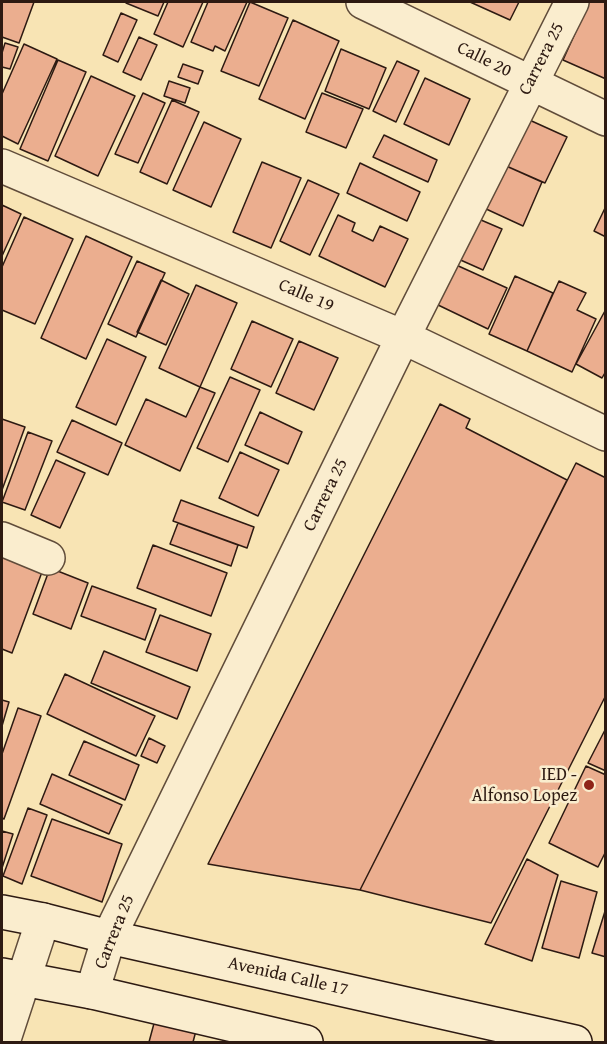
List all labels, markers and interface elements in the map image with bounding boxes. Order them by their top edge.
street label: Carrera 25 [515,19,569,99]
street label: Calle 20 [453,38,515,82]
street label: Calle 19 [275,275,337,317]
street label: Carrera 25 [299,455,353,535]
place label: IED - Alfonso Lopez [472,764,577,806]
marker: IED - Alfonso Lopez [582,778,596,792]
street label: Carrera 25 [90,892,140,972]
street label: Avenida Calle 17 [226,953,350,1001]

